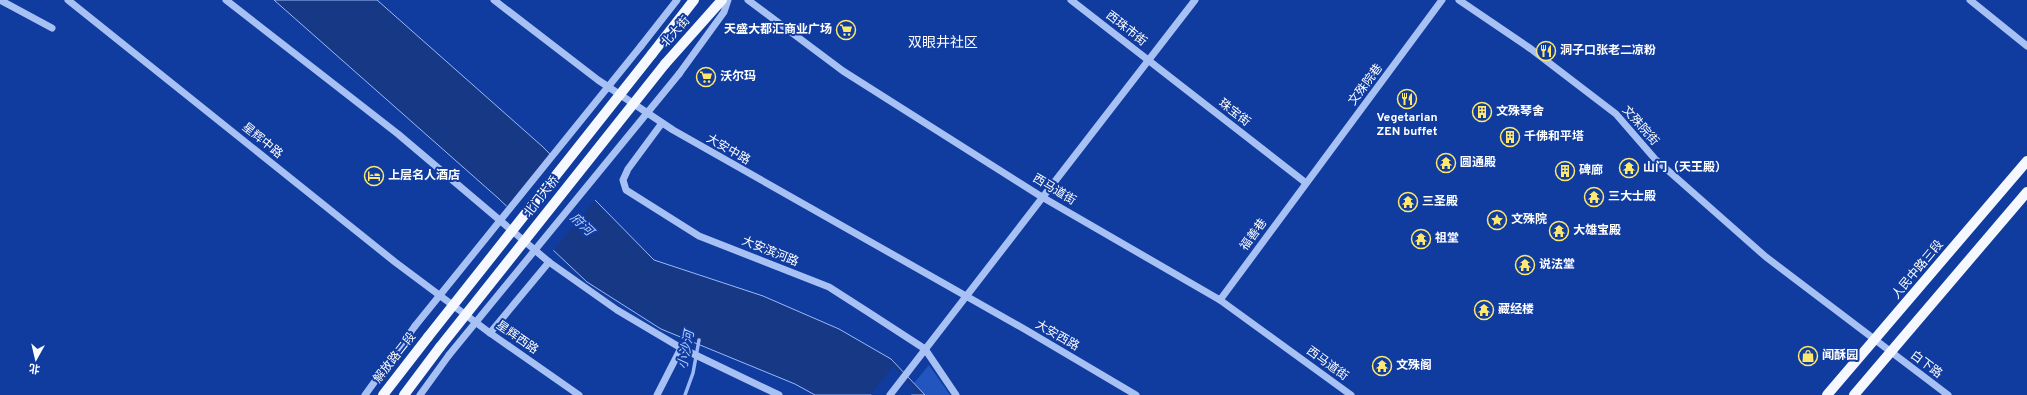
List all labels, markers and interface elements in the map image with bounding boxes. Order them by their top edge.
street label: 西珠市街 [1102,8,1150,50]
street label: 北大街 [658,13,694,51]
supermarket icon: 天盛大都汇商业广场 [835,19,857,41]
place label: 天盛大都汇商业广场 [724,22,832,38]
district label: 双眼井社区 [908,34,978,52]
restaurant icon: 洞子口张老二凉粉 [1535,40,1557,62]
place label: 洞子口张老二凉粉 [1560,43,1656,59]
street label: 文殊院巷 [1345,61,1387,109]
supermarket icon: 沃尔玛 [695,66,717,88]
place label: 沃尔玛 [720,69,756,85]
restaurant icon: Vegetarian ZEN buffet [1396,88,1418,110]
street label: 珠宝街 [1215,96,1253,130]
building icon: 文殊琴舍 [1471,101,1493,123]
street label: 文殊院街 [1618,103,1662,149]
place label: 文殊琴舍 [1496,104,1544,120]
place label: Vegetarian ZEN buffet [1376,110,1438,140]
street label: 星辉中路 [238,120,286,162]
building icon: 千佛和平塔 [1499,126,1521,148]
place label: 千佛和平塔 [1524,129,1584,145]
street label: 大安中路 [703,131,753,169]
temple icon: 圆通殿 [1435,152,1457,174]
place label: 圆通殿 [1460,155,1496,171]
temple icon: 山门（天王殿） [1618,157,1640,179]
building icon: 碑廊 [1554,160,1576,182]
place label: 山门（天王殿） [1643,160,1727,176]
place label: 碑廊 [1579,163,1603,179]
hotel icon: 上层名人酒店 [363,165,385,187]
place label: 上层名人酒店 [388,168,460,184]
street label: 西马道街 [1029,171,1079,209]
street label: 北门大桥 [521,173,563,221]
temple icon: 三大士殿 [1583,186,1605,208]
place label: 三大士殿 [1608,189,1656,205]
temple icon: 三圣殿 [1397,191,1419,213]
place label: 三圣殿 [1422,194,1458,210]
water label: 府河 [566,209,599,242]
place icon: 文殊院 [1486,209,1508,231]
place label: 文殊院 [1511,212,1547,228]
street label: 福善巷 [1237,216,1271,254]
temple icon: 大雄宝殿 [1548,220,1570,242]
place label: 大雄宝殿 [1573,223,1621,239]
temple icon: 祖堂 [1410,228,1432,250]
place label: 祖堂 [1435,231,1459,247]
street label: 大安滨河路 [739,233,801,271]
street label: 人民中路三段 [1889,237,1947,303]
temple icon: 说法堂 [1514,254,1536,276]
place label: 说法堂 [1539,257,1575,273]
temple icon: 藏经楼 [1473,299,1495,321]
place label: 藏经楼 [1498,302,1534,318]
street label: 大安西路 [1032,317,1082,355]
street label: 星辉西路 [493,318,541,358]
water label: 小沙河 [675,326,699,371]
street label: 解放路二段 [370,329,420,387]
north arrow [16,339,56,379]
street label: 西马道街 [1303,343,1351,385]
shop icon: 闻酥园 [1797,345,1819,367]
place label: 闻酥园 [1822,348,1858,364]
street label: 白下路 [1907,348,1945,382]
temple icon: 文殊阁 [1371,355,1393,377]
place label: 文殊阁 [1396,358,1432,374]
text: 北 [28,360,41,376]

